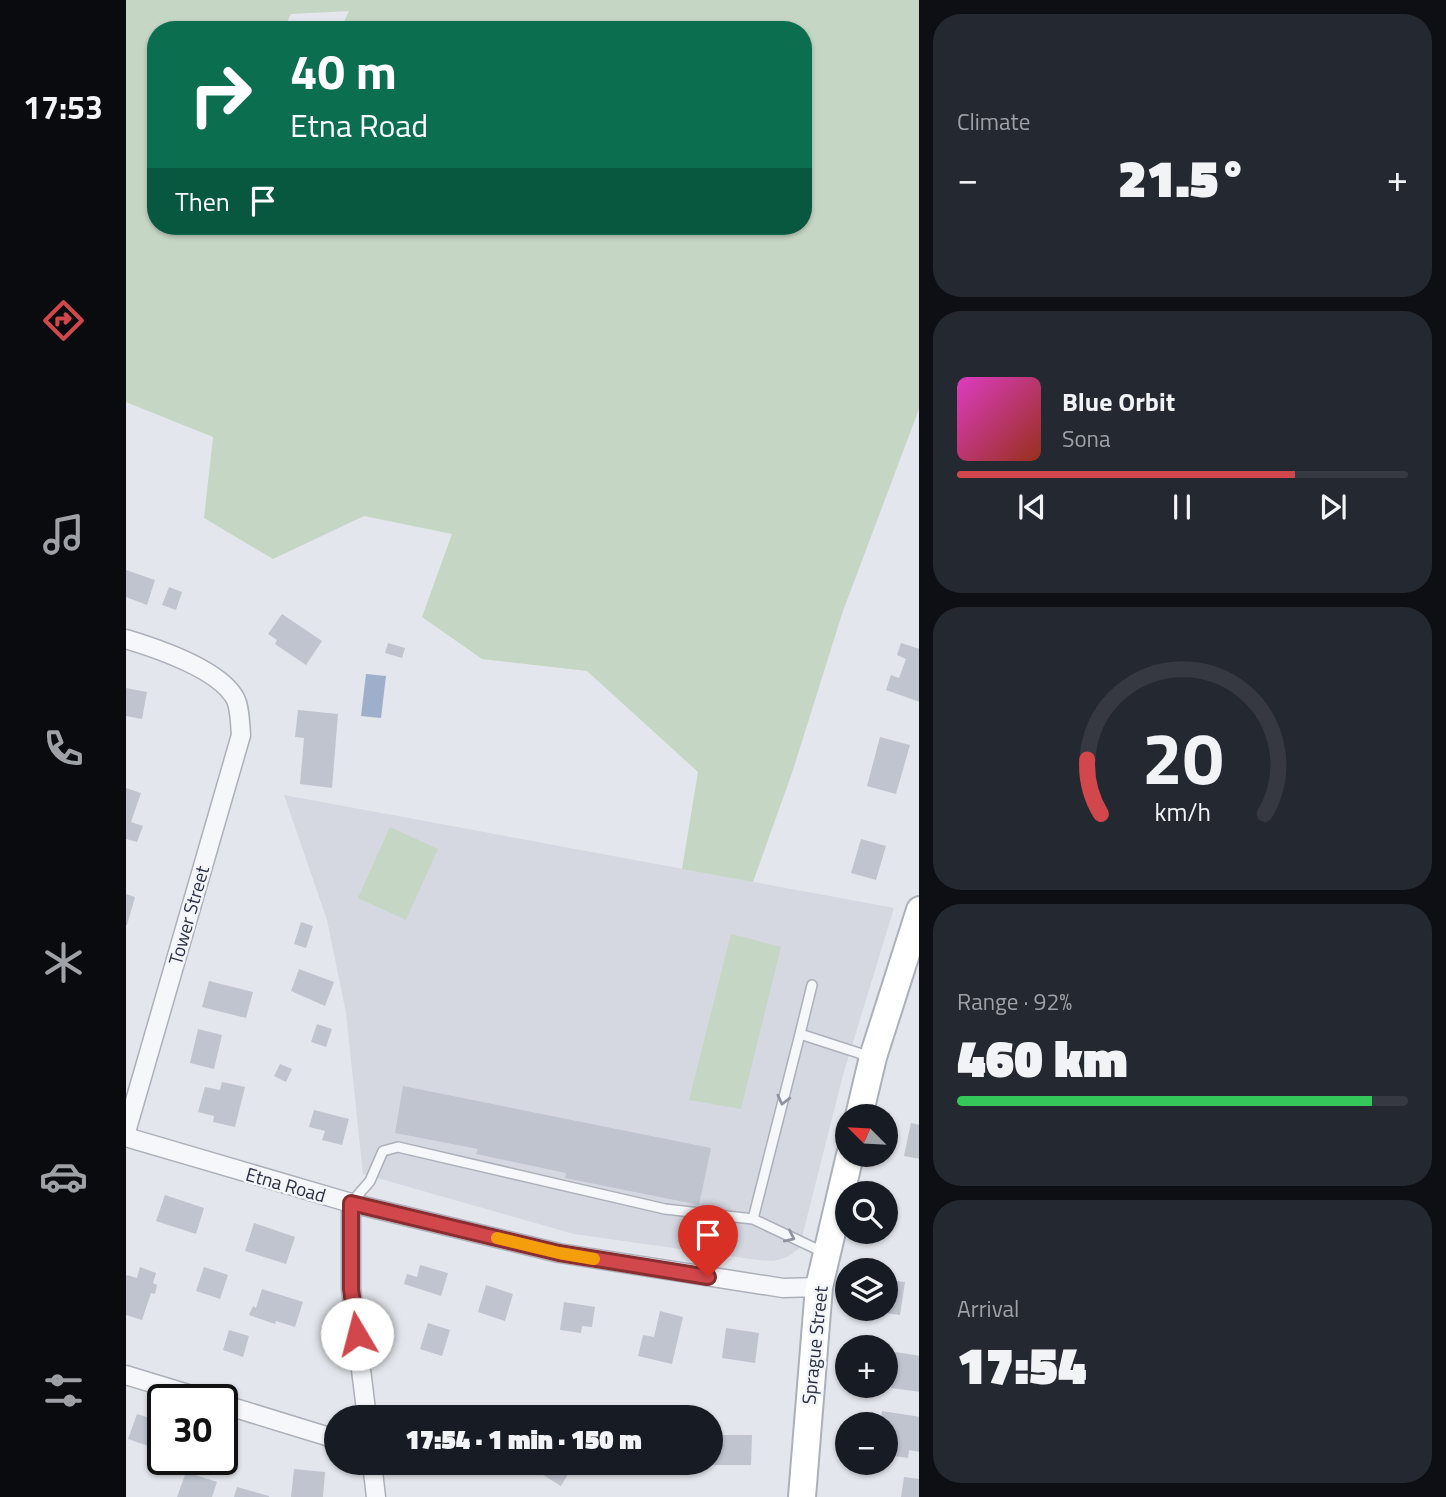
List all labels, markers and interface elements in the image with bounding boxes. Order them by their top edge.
text: 40 m [290,33,397,108]
icon: right [175,49,266,140]
text: 17:53 [23,83,103,131]
text: Etna Road [290,101,428,149]
text: Climate [957,104,1030,139]
text: 21.5° [1118,138,1247,217]
text: − [957,149,978,207]
text: + [1387,149,1408,207]
text: Then [175,182,230,221]
icon: arrive [244,182,282,220]
icon: directions [39,296,88,345]
text: Blue Orbit [1062,382,1175,421]
text: Sona [1062,421,1110,456]
icon: previous [1013,488,1051,526]
icon: pause [1163,488,1201,526]
icon: next [1314,488,1352,526]
icon: music [39,510,88,559]
text: 20 [1142,703,1223,813]
icon: phone [39,724,88,773]
text: km/h [1154,793,1211,831]
street label: Tower Street [160,862,216,968]
icon: climate [39,938,88,987]
text: Range · 92% [957,984,1072,1019]
text: 460 km [957,1018,1128,1097]
one-way arrow [777,1094,791,1106]
north arrow [835,1104,898,1167]
map controls [835,1104,898,1475]
icon: car [39,1152,88,1201]
street label: Etna Road [243,1159,329,1209]
button: search [835,1181,898,1244]
pin [678,1205,738,1277]
icon: arrive [689,1216,727,1254]
one-way arrow [783,1229,796,1243]
button: layers [835,1258,898,1321]
street label: Sprague Street [793,1284,835,1406]
text: Arrival [957,1291,1019,1326]
position arrow [320,1297,394,1371]
text: 17:54 [957,1325,1086,1404]
button: + [835,1335,898,1398]
icon: filters [39,1366,88,1415]
speed limit sign: 30 [147,1384,238,1475]
button: − [835,1412,898,1475]
text: 17:54 · 1 min · 150 m [405,1420,642,1459]

